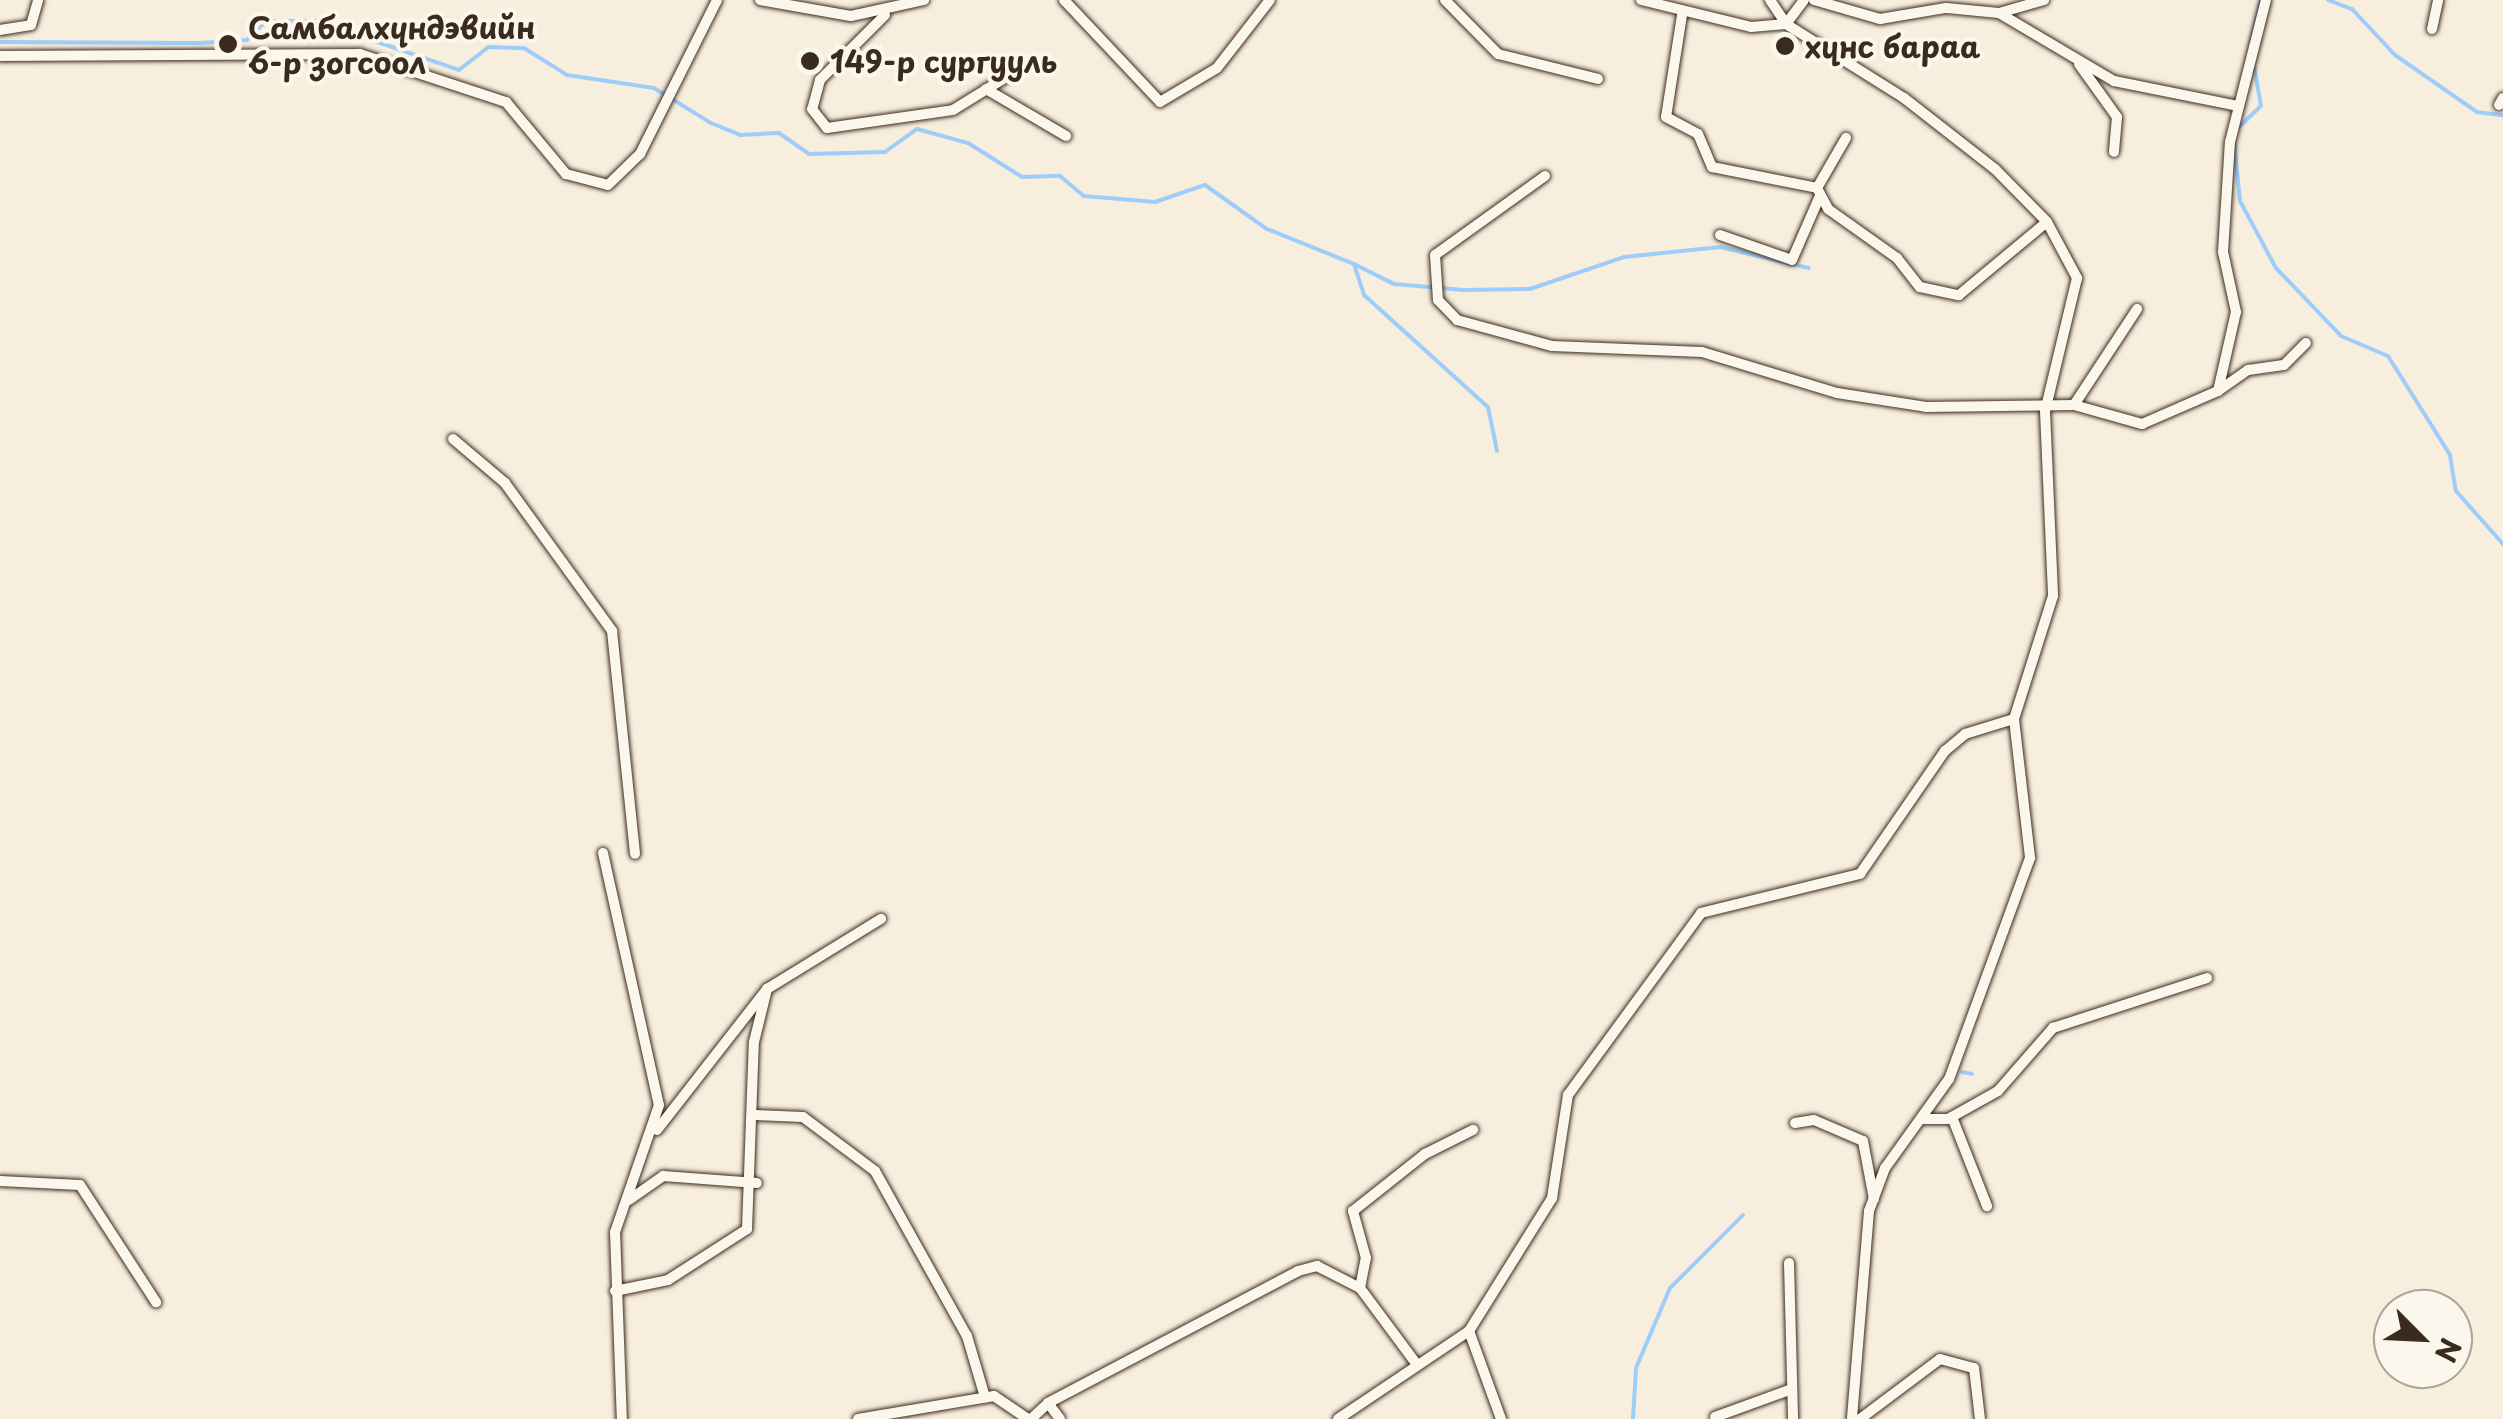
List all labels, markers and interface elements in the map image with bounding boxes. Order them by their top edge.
place label: Самбалхүндэвийн 6-р зогсоол [248,9,535,80]
place label: хүнс бараа [1805,28,1983,64]
marker: Самбалхүндэвийн 6-р зогсоол [217,33,239,55]
marker: хүнс бараа [1774,35,1796,57]
place label: 149-р сургууль [830,43,1058,79]
marker: 149-р сургууль [799,50,821,72]
north arrow [2373,1289,2473,1389]
text: N [2425,1332,2473,1369]

